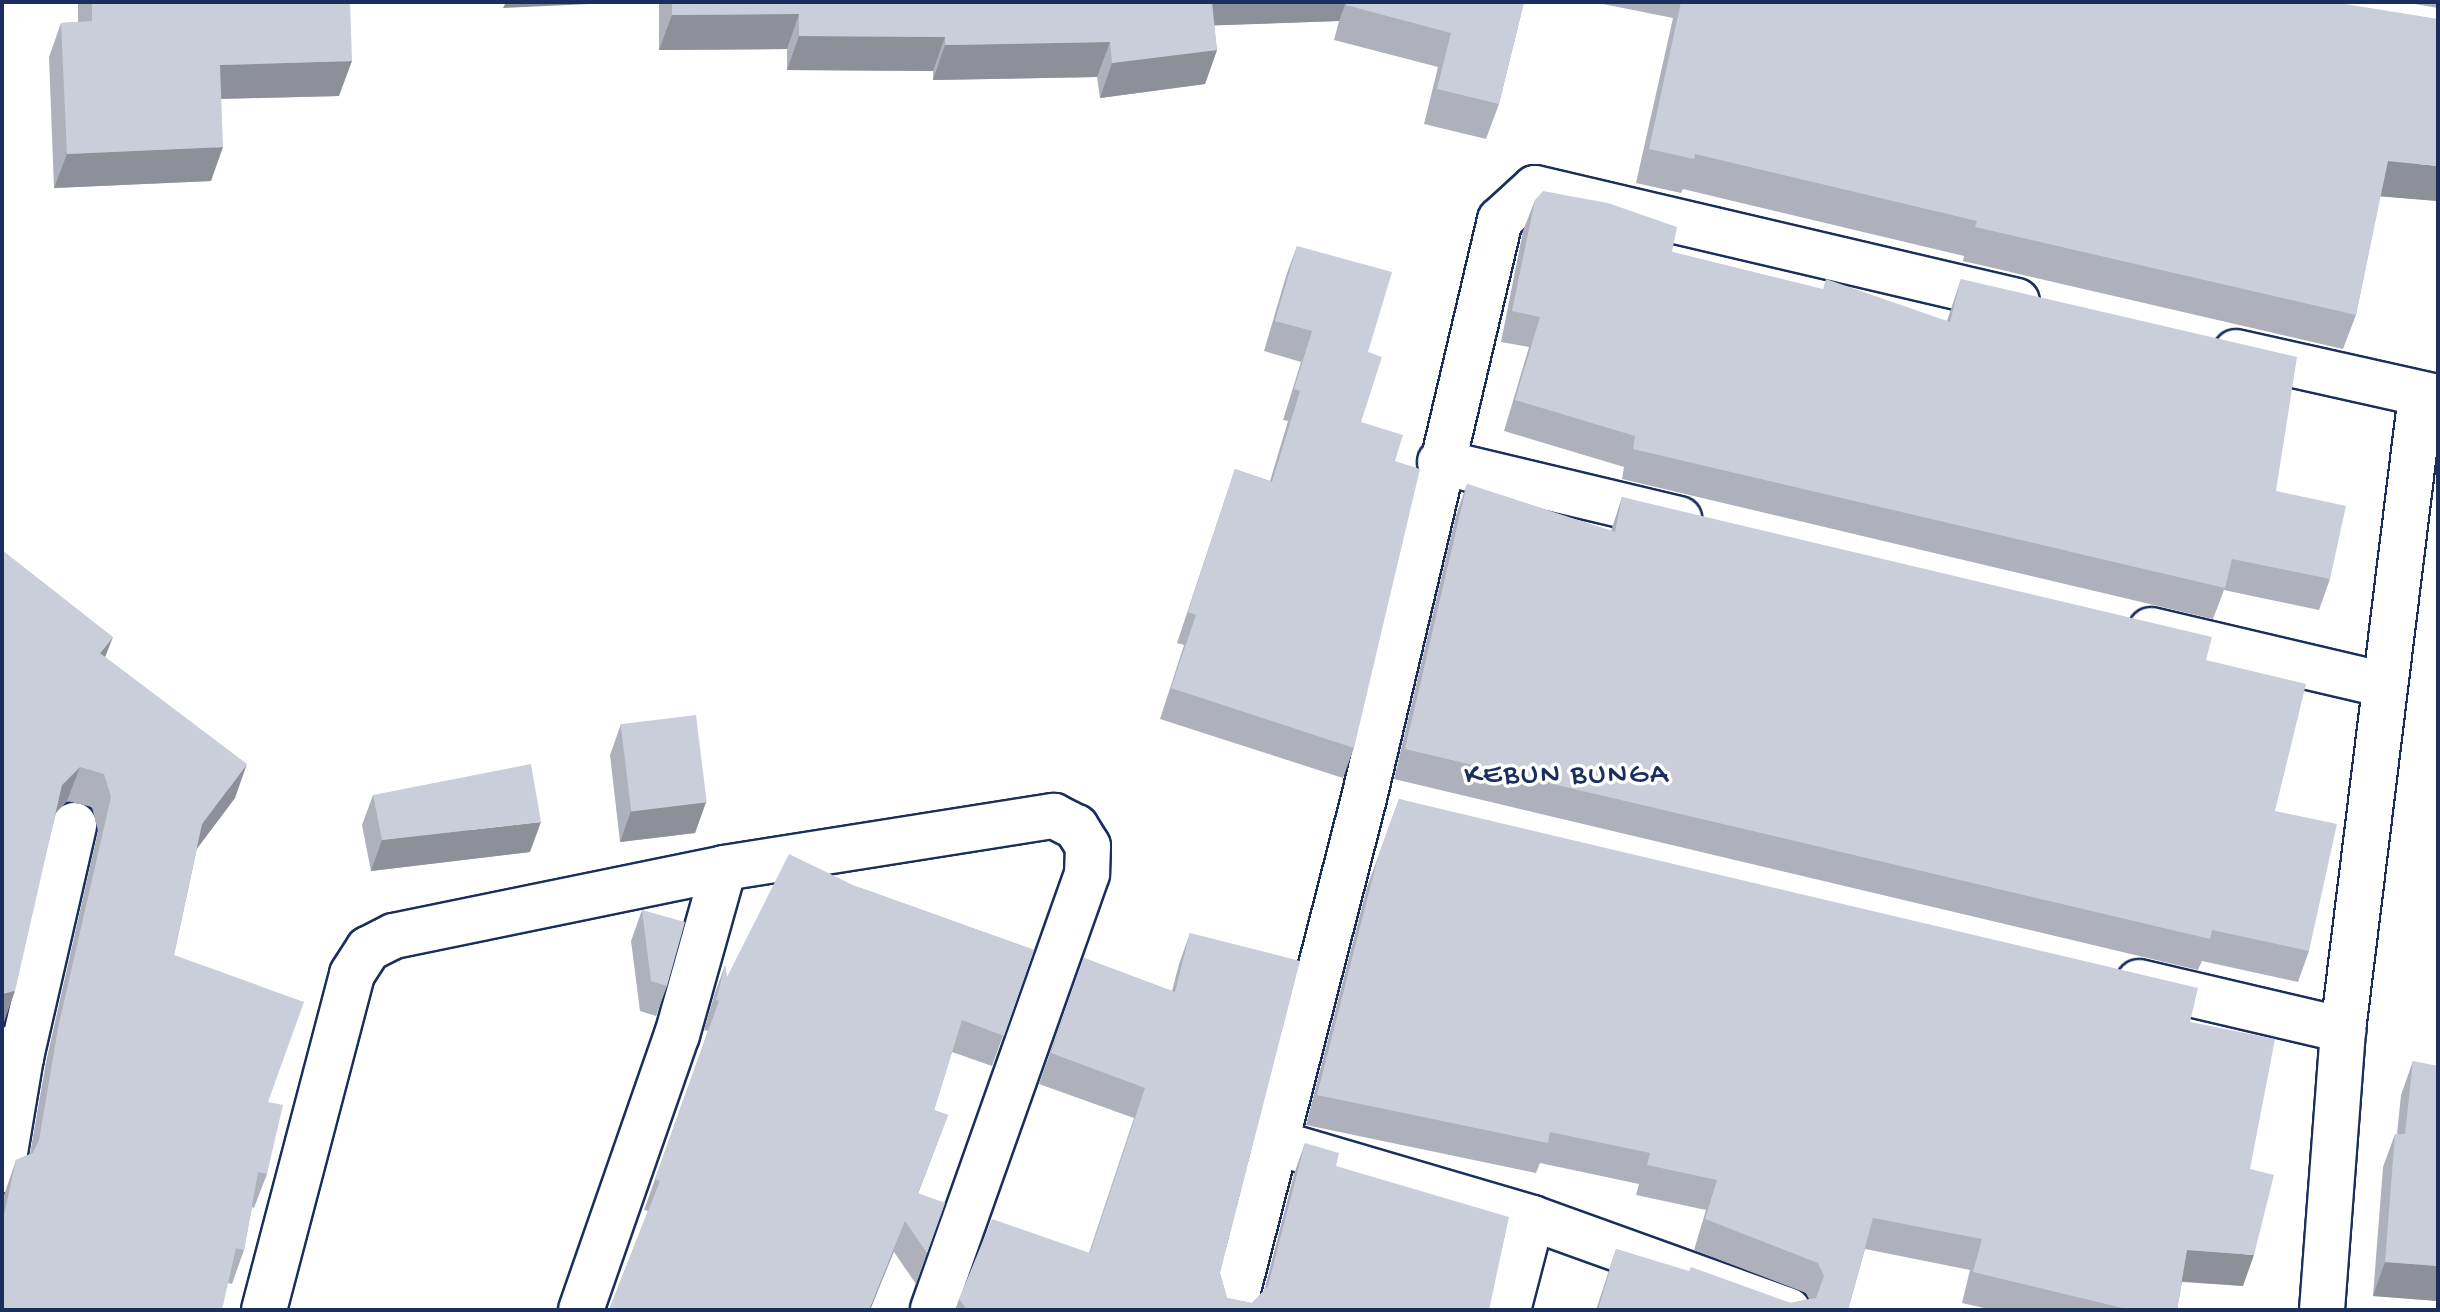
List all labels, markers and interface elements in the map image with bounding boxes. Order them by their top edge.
district label: KEBUN BUNGA [1464,759,1670,795]

